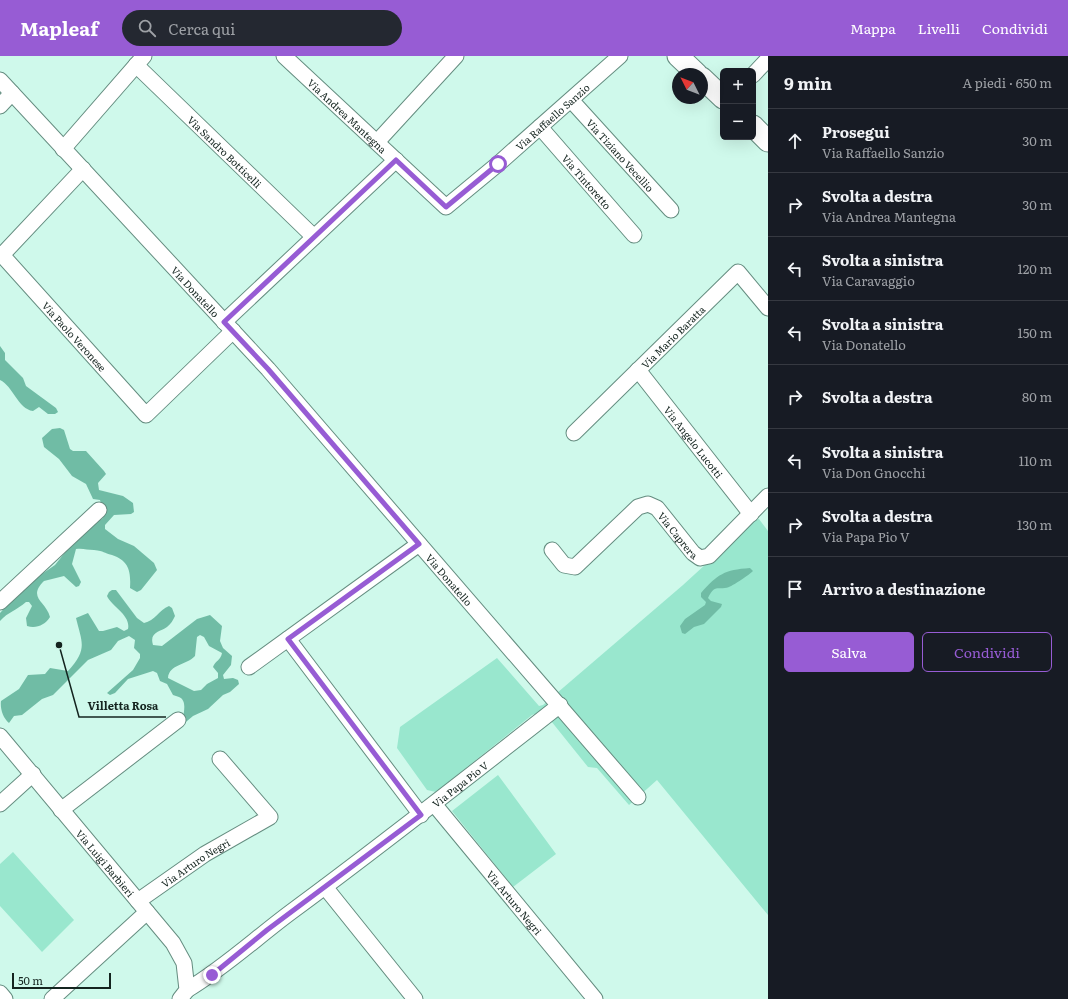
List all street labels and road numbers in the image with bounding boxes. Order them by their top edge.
street label: Via Andrea Mantegna [305,75,391,156]
street label: Via Raffaello Sanzio [512,79,592,153]
street label: Via Sandro Botticelli [185,112,266,191]
street label: Via Tiziano Vecellio [584,115,658,195]
street label: Via Tintoretto [559,151,615,212]
street label: Via Donatello [168,262,223,320]
street label: Via Paolo Veronese [39,298,110,374]
street label: Via Mario Baratta [637,301,708,371]
street label: Via Angelo Lucotti [661,402,728,481]
street label: Via Caprera [655,508,702,562]
street label: Via Donatello [423,550,477,609]
street label: Via Papa Pio V [428,757,491,810]
street label: Via Luigi Barbieri [73,826,139,900]
street label: Via Arturo Negri [158,834,233,890]
street label: Via Arturo Negri [484,867,546,938]

